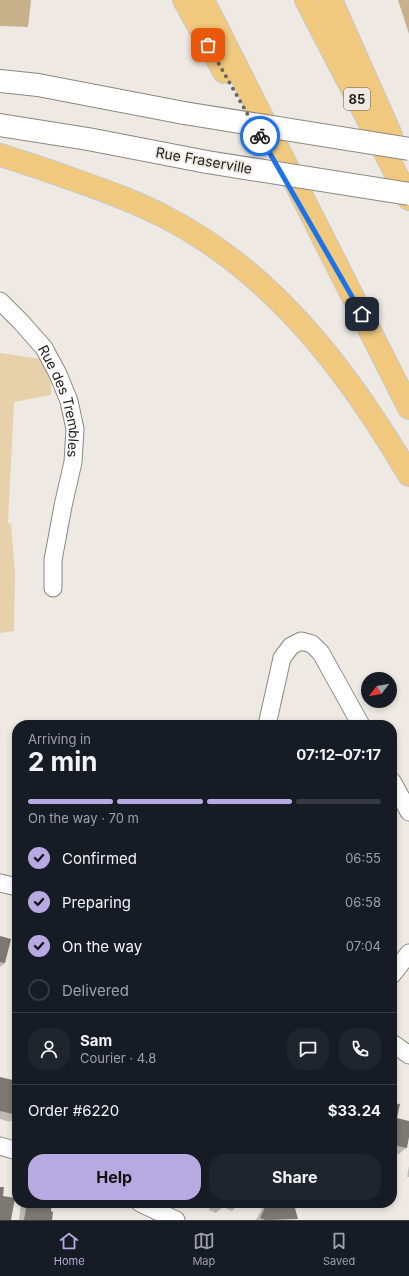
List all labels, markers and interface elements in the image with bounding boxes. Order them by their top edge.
pin [191,28,225,62]
icon: bag [197,34,219,56]
road number: 85 [344,88,370,110]
courier [240,116,280,156]
icon: bike [249,125,271,147]
street label: Rue Fraserville [154,143,254,177]
pin [345,297,379,331]
icon: home [351,303,373,325]
street label: Rue des Trembles [35,342,84,458]
north arrow [361,672,397,708]
map controls [361,672,397,708]
text: Arriving in [28,731,91,747]
text: 07:12–07:17 [296,745,381,764]
text: 2 min [28,746,98,777]
text: On the way · 70 m [28,810,139,826]
icon: check [28,847,50,869]
text: Confirmed [62,849,137,868]
text: 06:55 [345,850,381,866]
icon: check [28,891,50,913]
text: Preparing [62,893,131,912]
text: 06:58 [345,894,381,910]
icon: check [28,935,50,957]
text: On the way [62,937,142,956]
text: 07:04 [346,938,381,954]
text: Delivered [62,981,129,1000]
button: person [28,1028,70,1070]
button: chat [287,1028,329,1070]
button: phone [339,1028,381,1070]
text: Sam [80,1031,112,1050]
text: Courier · 4.8 [80,1050,156,1066]
text: Order #6220 [28,1101,119,1120]
text: $33.24 [328,1101,381,1120]
button: Help [28,1154,201,1200]
button: Share [209,1154,381,1200]
tab: Home [54,1230,85,1268]
tab: Map [192,1230,215,1268]
tab: Saved [323,1230,355,1268]

